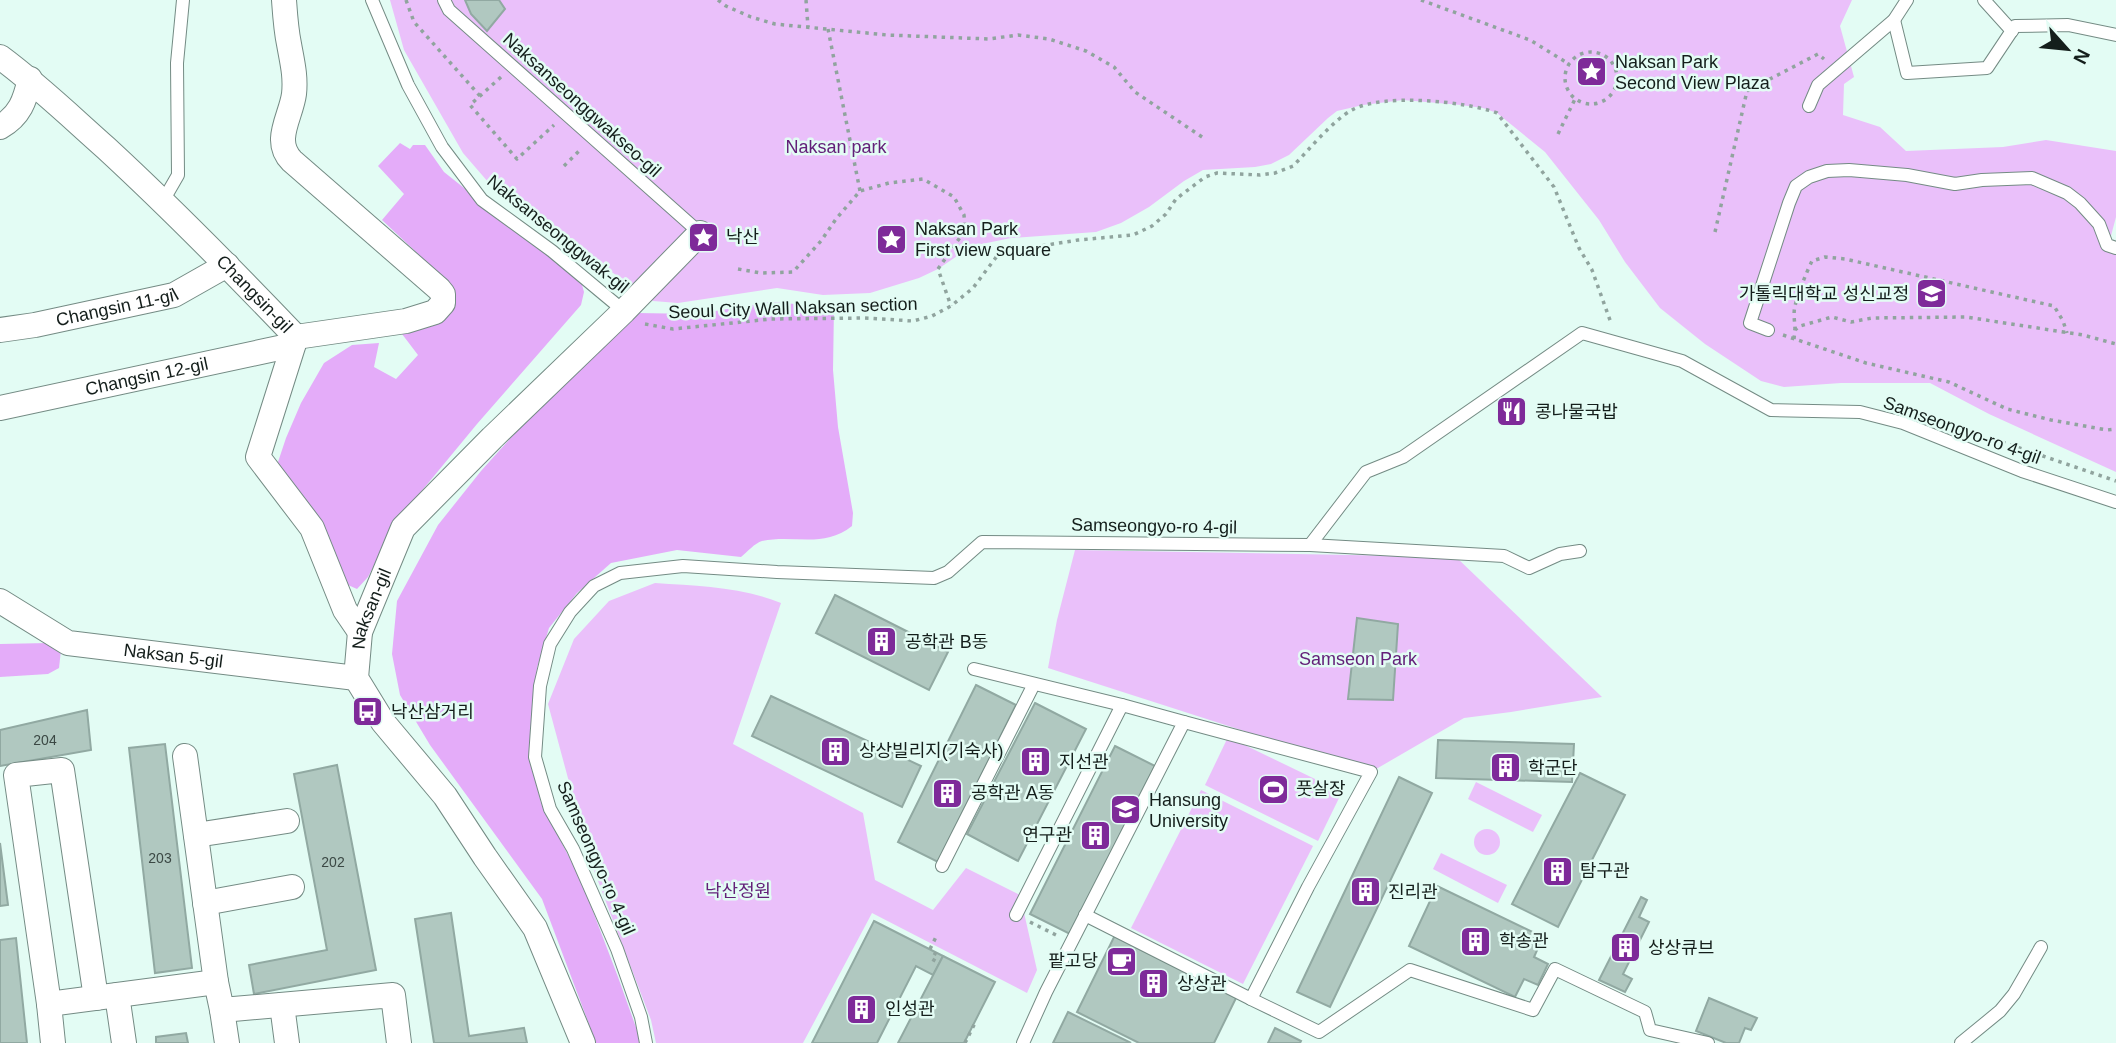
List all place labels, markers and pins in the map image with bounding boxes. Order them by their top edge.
place label: Naksan Park Second View Plaza [1615,52,1771,93]
place icon: Naksan Park Second View Plaza [1575,55,1609,89]
place label: Naksan Park First view square [915,219,1051,260]
place icon: 낙산 [686,220,720,254]
place icon: Naksan Park First view square [875,222,909,256]
place label: 낙산 [726,227,759,247]
school or university icon: 가톨릭대학교 성신교정 [1915,277,1949,311]
place label: 가톨릭대학교 성신교정 [1738,284,1909,304]
restaurant icon: 콩나물국밥 [1495,395,1529,429]
place label: 콩나물국밥 [1535,402,1618,422]
building icon: 공학관 B동 [865,625,899,659]
place label: 공학관 B동 [905,632,988,652]
bus stop icon: 낙산삼거리 [351,695,385,729]
place label: 낙산삼거리 [391,702,474,722]
building icon: 상상빌리지(기숙사) [819,734,853,768]
place label: 상상빌리지(기숙사) [859,741,1003,761]
building icon: 지선관 [1019,745,1053,779]
building icon: 학군단 [1488,751,1522,785]
place label: 지선관 [1059,752,1109,772]
place label: 학군단 [1528,758,1578,778]
sports icon: 풋살장 [1256,772,1290,806]
building icon: 공학관 A동 [931,776,965,810]
place label: 풋살장 [1296,779,1346,799]
place label: 공학관 A동 [971,783,1054,803]
place label: Hansung University [1149,790,1228,831]
school or university icon: Hansung University [1109,793,1143,827]
building icon: 연구관 [1078,818,1112,852]
place label: 연구관 [1022,825,1072,845]
building icon: 탐구관 [1540,854,1574,888]
place label: 탐구관 [1580,861,1630,881]
building icon: 진리관 [1348,875,1382,909]
place label: 진리관 [1388,882,1438,902]
building icon: 학송관 [1459,924,1493,958]
place label: 학송관 [1499,931,1549,951]
building icon: 상상큐브 [1608,931,1642,965]
place label: 상상큐브 [1648,938,1714,958]
cafe icon: 팥고당 [1104,944,1138,978]
place label: 팥고당 [1048,951,1098,971]
building icon: 상상관 [1137,967,1171,1001]
place label: 상상관 [1177,974,1227,994]
building icon: 인성관 [845,992,879,1026]
place label: 인성관 [885,999,935,1019]

